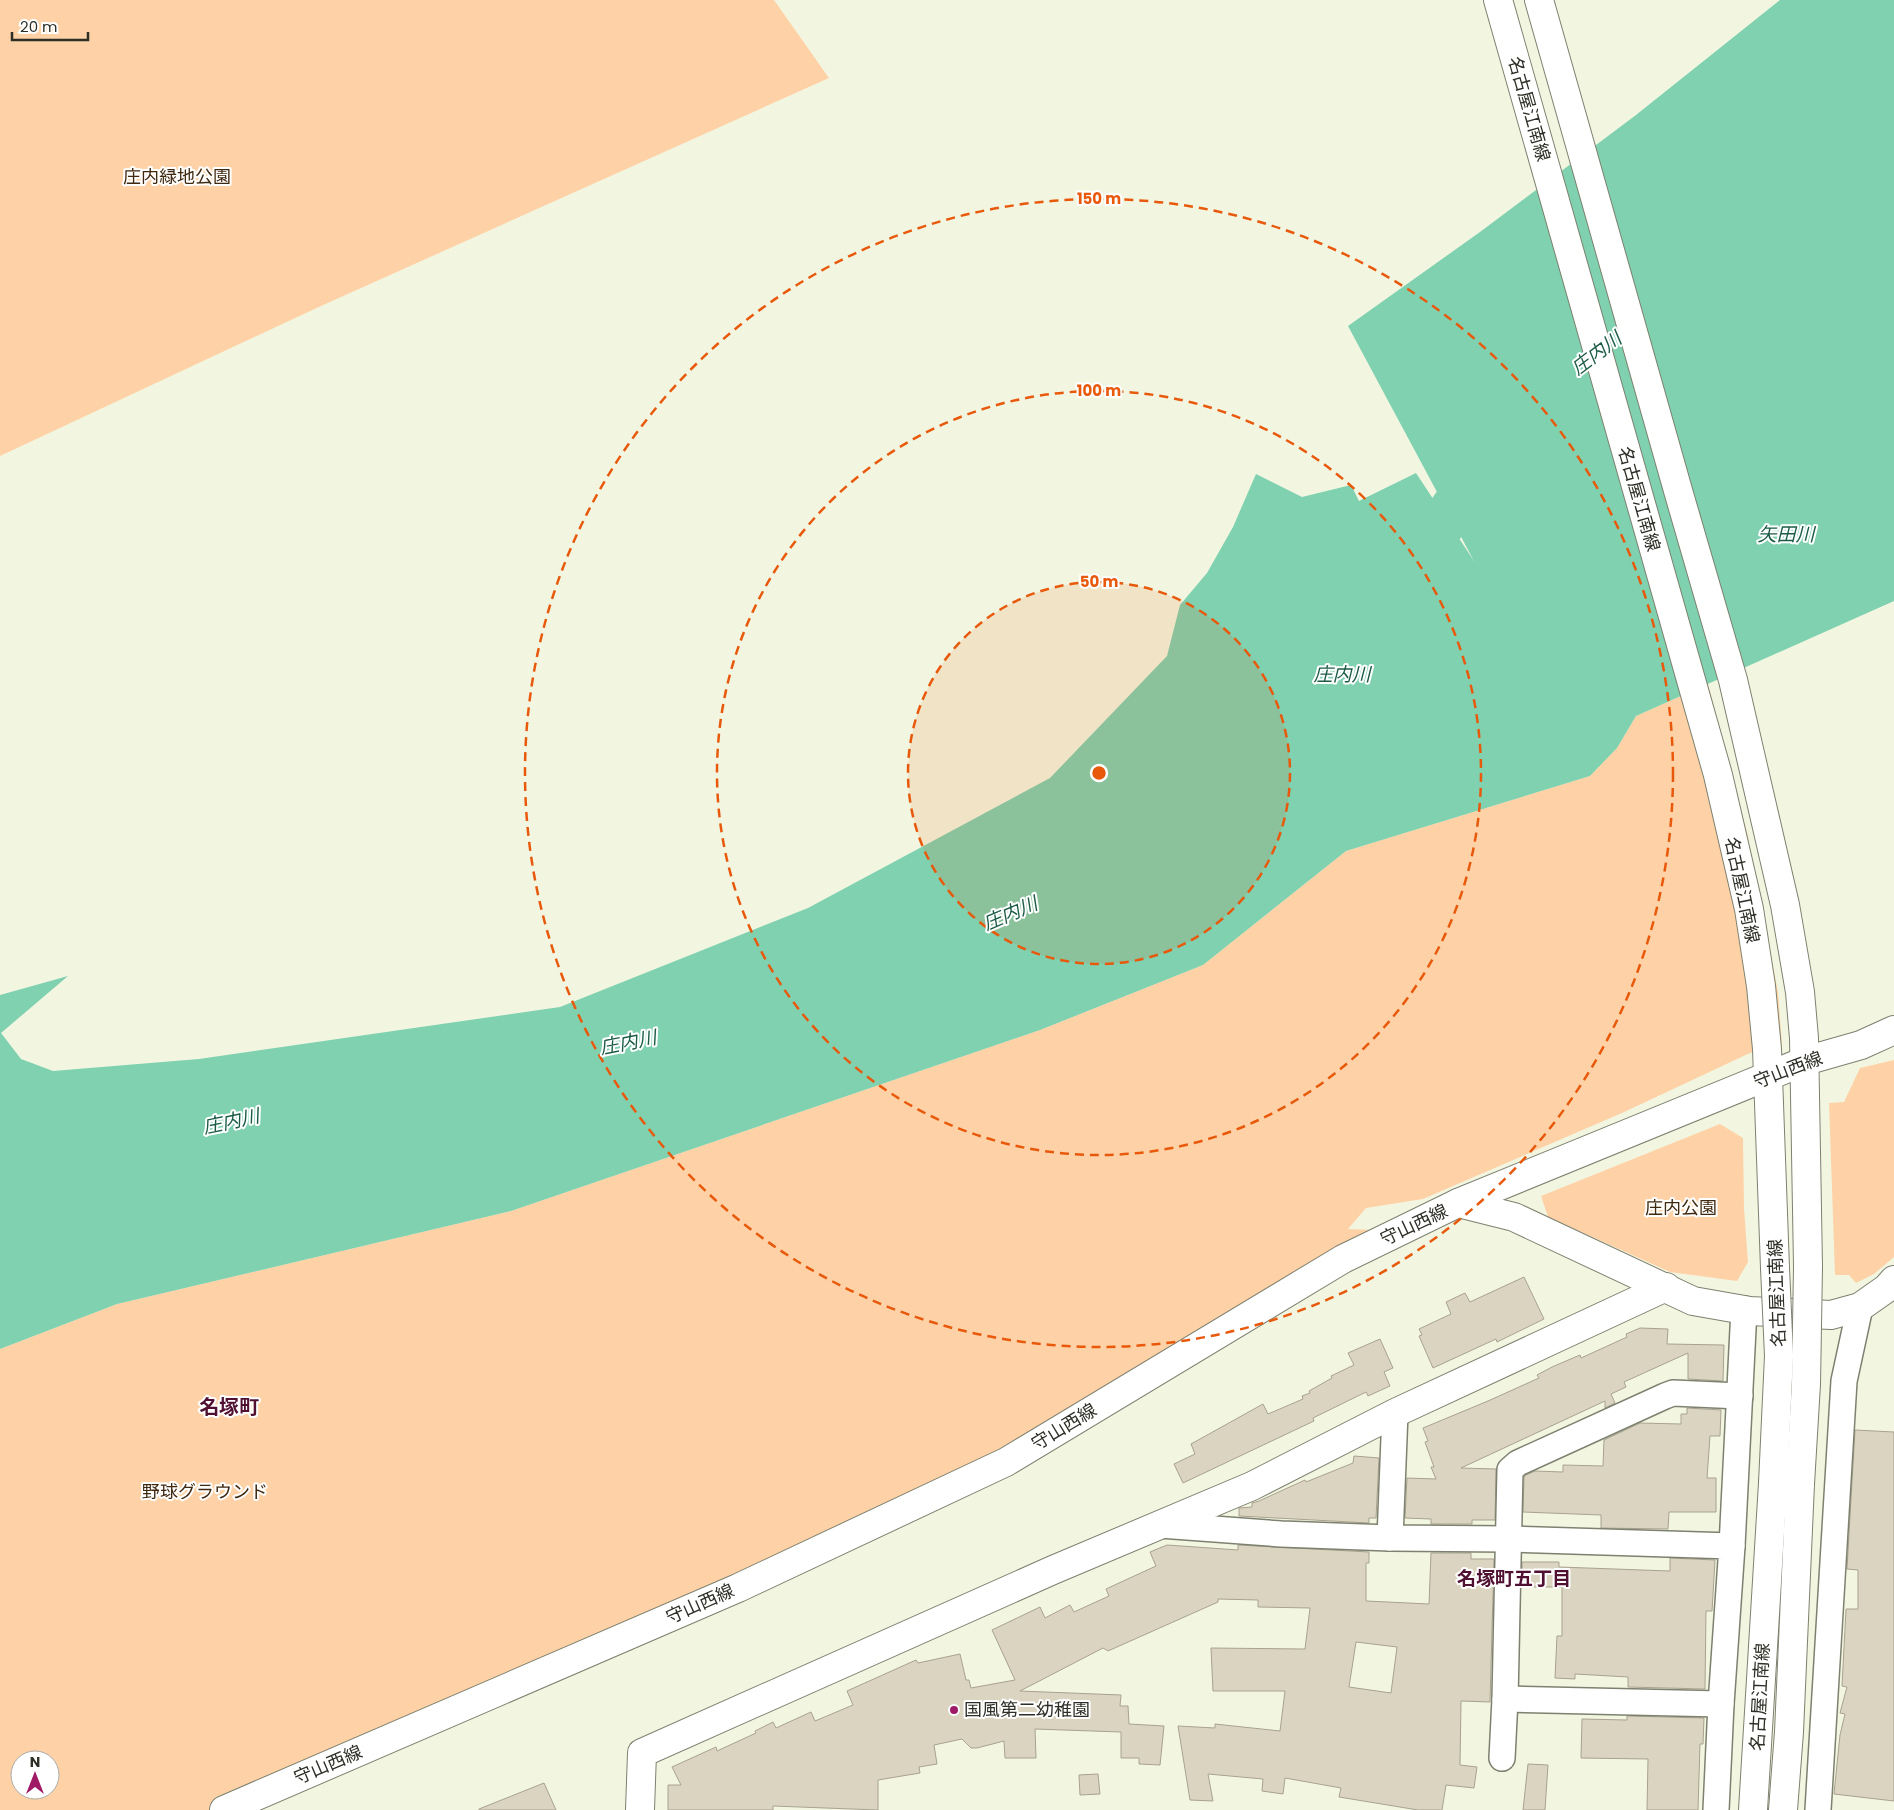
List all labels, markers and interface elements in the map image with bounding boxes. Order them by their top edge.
scale bar [12,10,89,42]
text: 20 m [20,16,58,37]
street label: 名古屋江南線 [1503,54,1556,164]
park label: 庄内緑地公園 [123,164,231,189]
text: 150 m [1077,188,1121,209]
water label: 庄内川 [1565,324,1629,381]
text: 100 m [1077,380,1121,401]
street label: 名古屋江南線 [1613,444,1666,554]
water label: 矢田川 [1757,521,1816,548]
text: 50 m [1080,571,1118,592]
water label: 庄内川 [1313,661,1372,688]
centre of rings [1090,764,1108,782]
street label: 名古屋江南線 [1719,834,1766,945]
water label: 庄内川 [979,889,1044,937]
water label: 庄内川 [598,1023,661,1061]
street label: 守山西線 [1750,1045,1826,1094]
water label: 庄内川 [200,1102,264,1141]
park label: 庄内公園 [1645,1195,1717,1220]
street label: 守山西線 [1376,1198,1452,1251]
street label: 名古屋江南線 [1762,1239,1791,1347]
district label: 名塚町 [199,1393,259,1421]
street label: 守山西線 [1026,1397,1101,1456]
park label: 野球グラウンド [142,1479,268,1504]
district label: 名塚町五丁目 [1457,1565,1571,1592]
street label: 守山西線 [662,1577,738,1630]
street label: 名古屋江南線 [1744,1642,1775,1752]
place label: 国風第二幼稚園 [964,1697,1090,1722]
marker: 国風第二幼稚園 [948,1704,960,1716]
street label: 守山西線 [290,1739,366,1790]
north arrow [10,1750,60,1800]
text: N [30,1752,40,1772]

